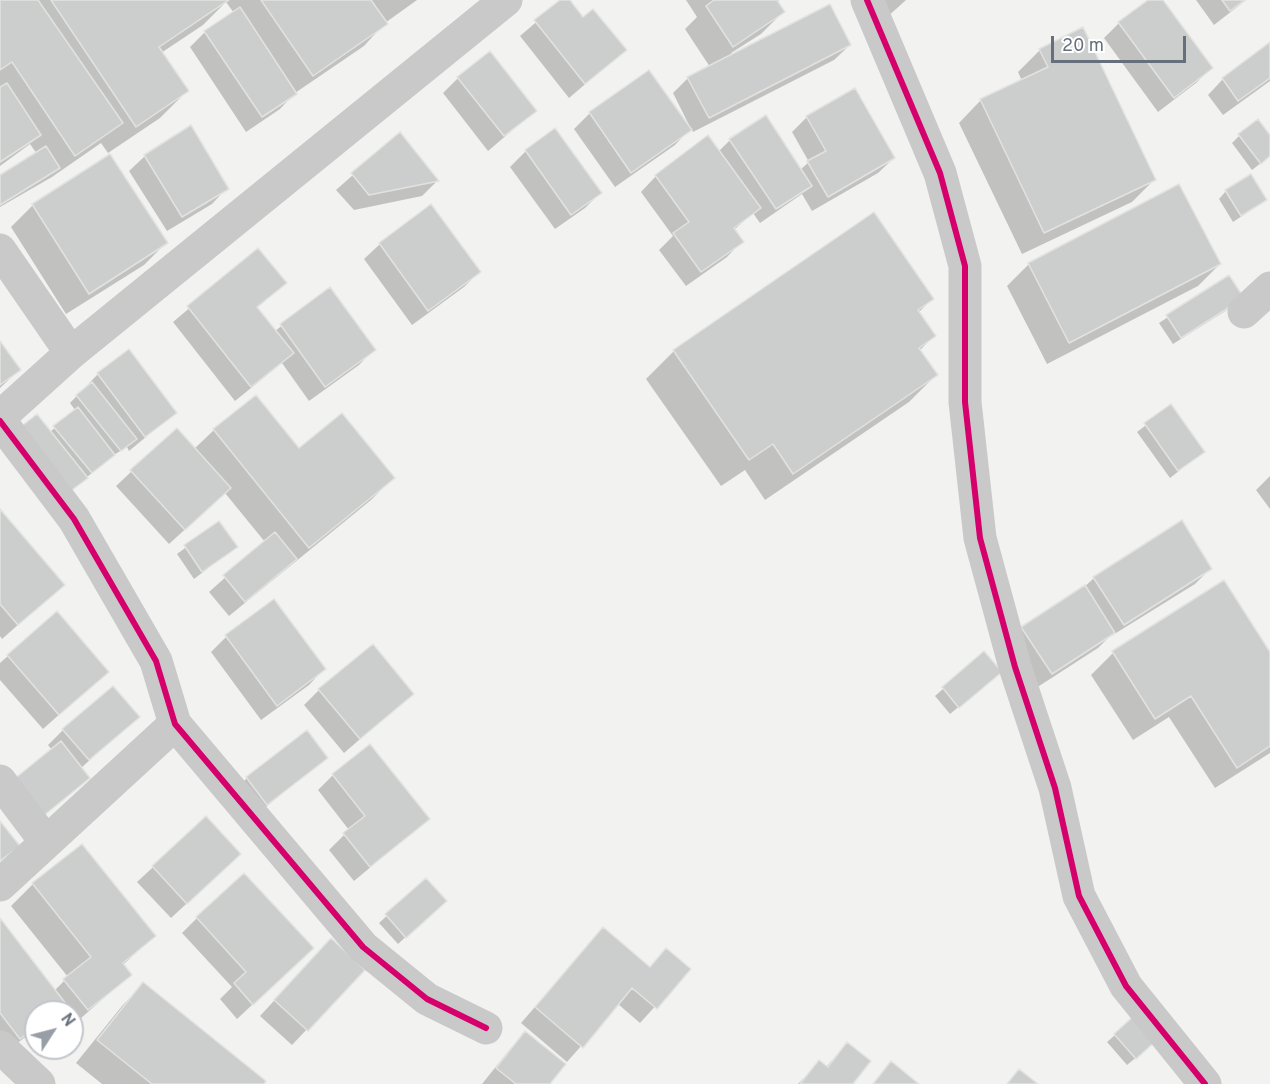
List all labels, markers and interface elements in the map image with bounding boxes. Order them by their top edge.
scale bar [1054,24,1189,62]
text: 20 m [1062,35,1104,58]
north arrow [24,1000,84,1060]
text: N [55,1010,78,1031]

